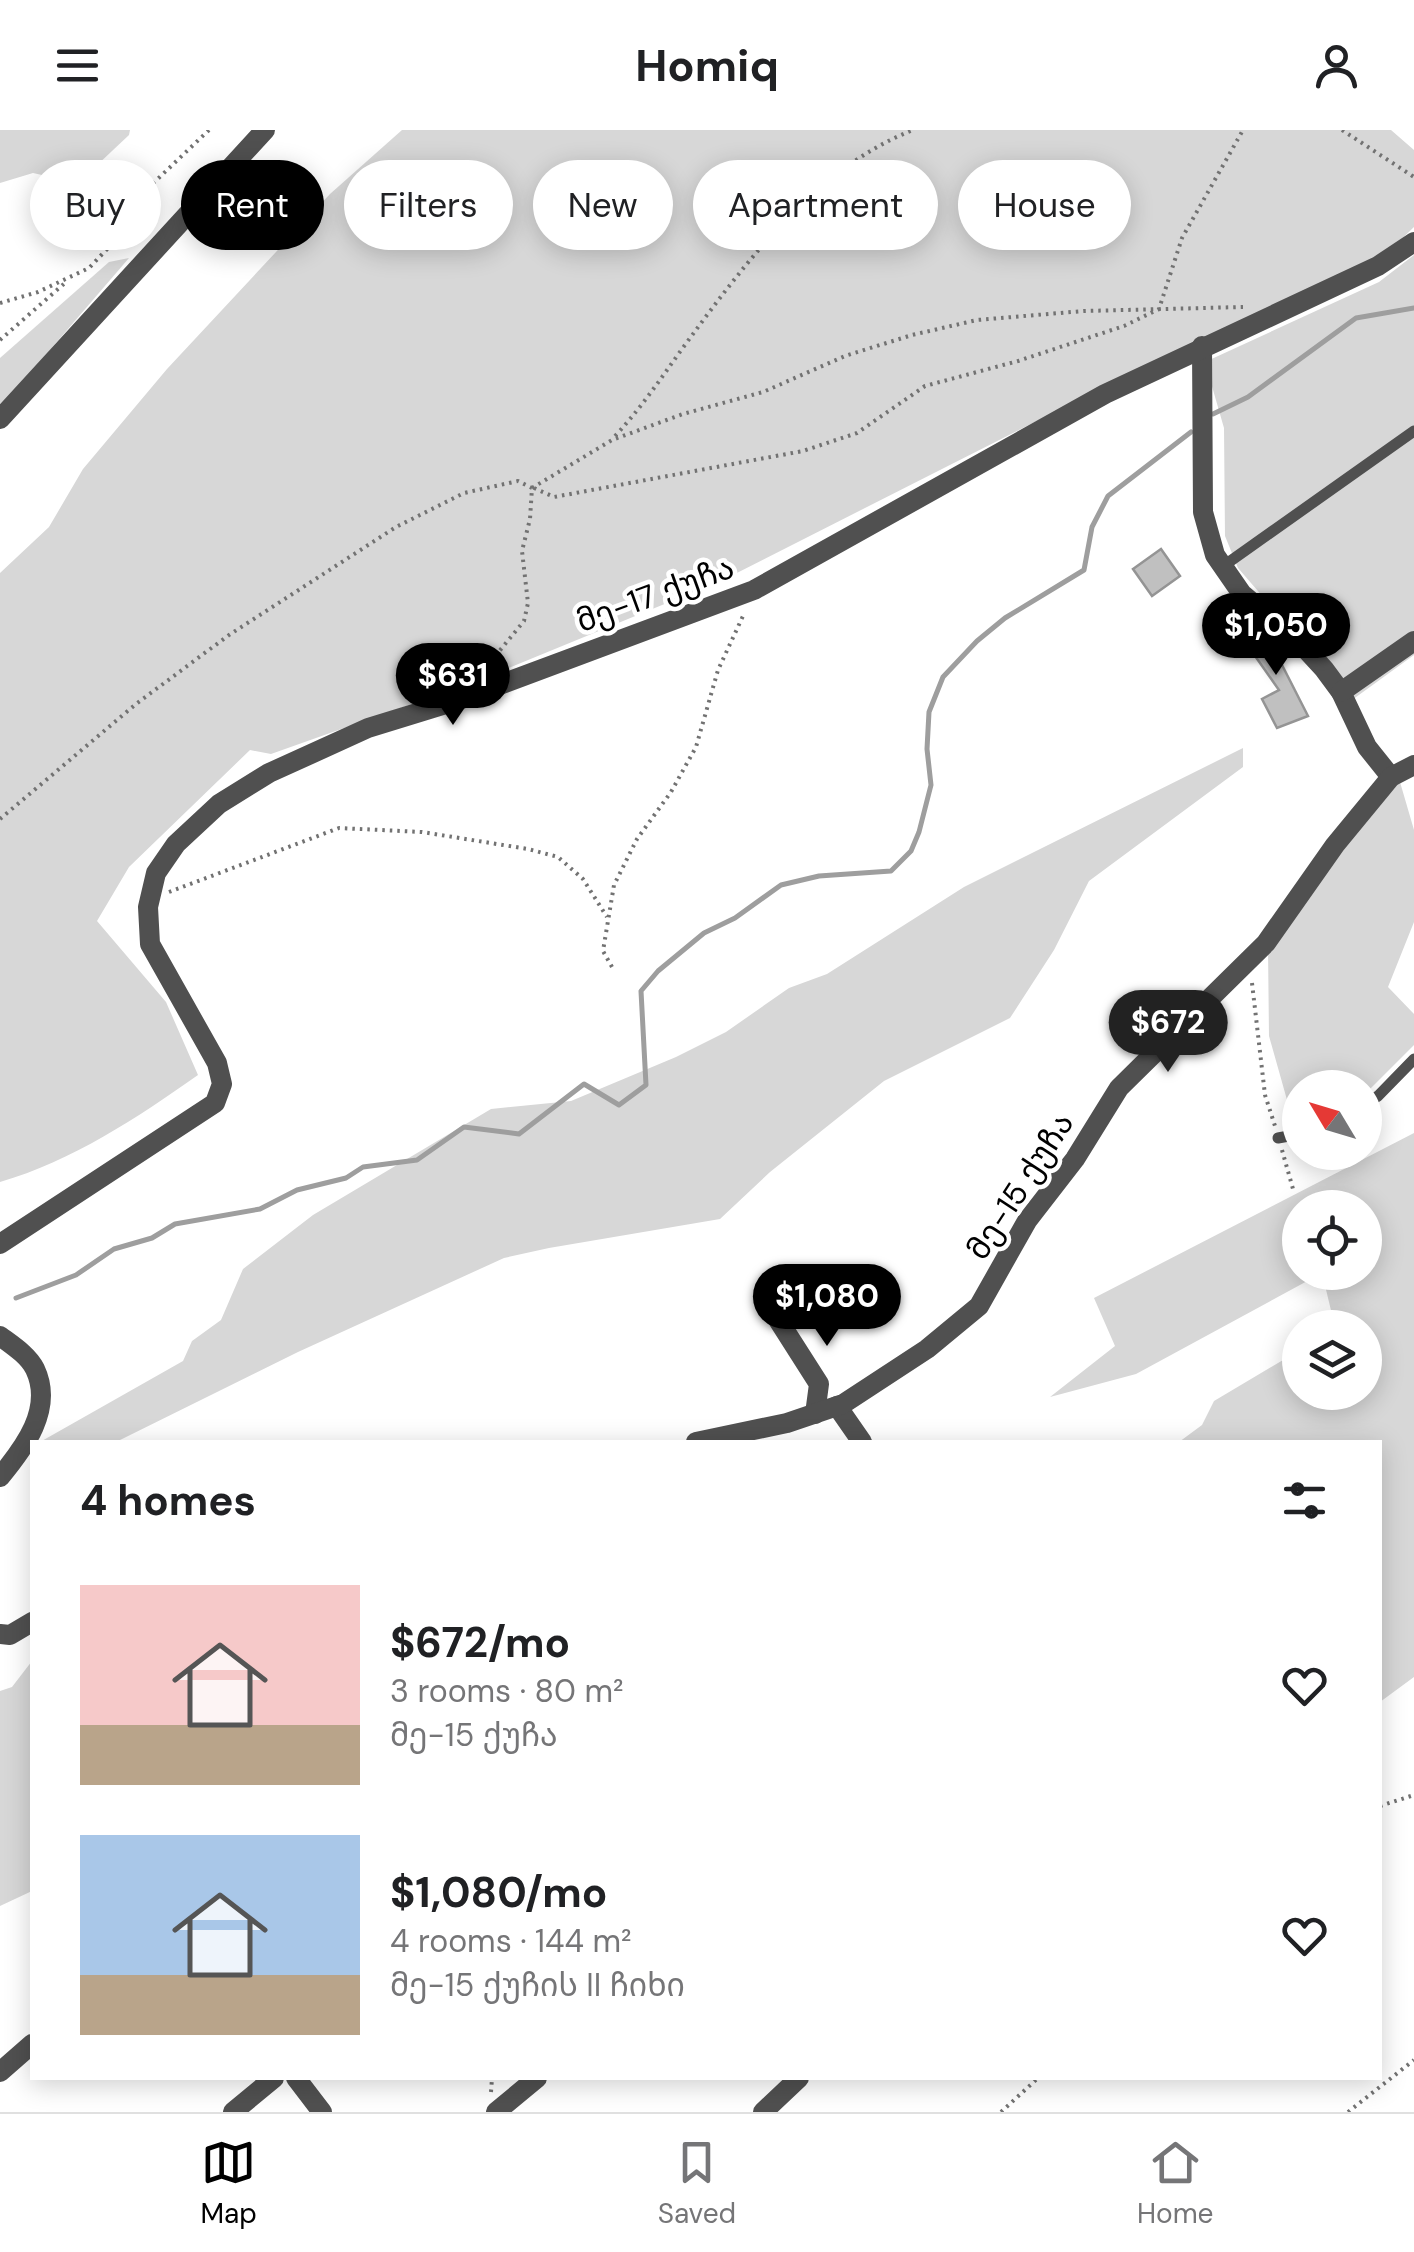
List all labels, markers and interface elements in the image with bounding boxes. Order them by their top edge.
text: Homiq [635,36,779,95]
icon: menu [50,38,105,93]
icon: person [1309,38,1364,93]
chip: Buy [30,160,161,250]
chip: Rent [181,160,324,250]
chip: Filters [344,160,513,250]
chip: New [533,160,673,250]
chip: Apartment [693,160,938,250]
chip: House [958,160,1131,250]
street label: მე-17 ქუჩა [570,546,740,642]
pin: $1,050 [1195,593,1357,678]
text: $1,050 [1224,604,1328,646]
pin: $631 [394,643,512,728]
text: $631 [418,654,488,696]
pin: $672 [1109,990,1227,1075]
text: $672 [1131,1001,1205,1043]
north arrow [1282,1070,1382,1170]
map controls [1282,1070,1382,1410]
street label: მე-15 ქუჩა [957,1104,1083,1268]
button: locate [1282,1190,1382,1290]
pin: $1,080 [746,1264,908,1349]
text: $1,080 [775,1275,879,1317]
button: layers [1282,1310,1382,1410]
text: 4 homes [80,1473,256,1528]
icon: filters [1277,1473,1332,1528]
text: $672/mo [390,1615,570,1670]
icon: home [160,1625,280,1745]
icon: heart [1277,1658,1332,1713]
text: 3 rooms · 80 m² [390,1670,623,1712]
text: მე-15 ქუჩა [390,1714,558,1756]
text: $1,080/mo [390,1865,607,1920]
icon: home [160,1875,280,1995]
icon: heart [1277,1908,1332,1963]
text: 4 rooms · 144 m² [390,1920,631,1962]
text: მე-15 ქუჩის II ჩიხი [390,1964,685,2006]
tab: Map [200,2135,257,2232]
tab: Saved [658,2135,736,2232]
tab: Home [1137,2135,1214,2232]

